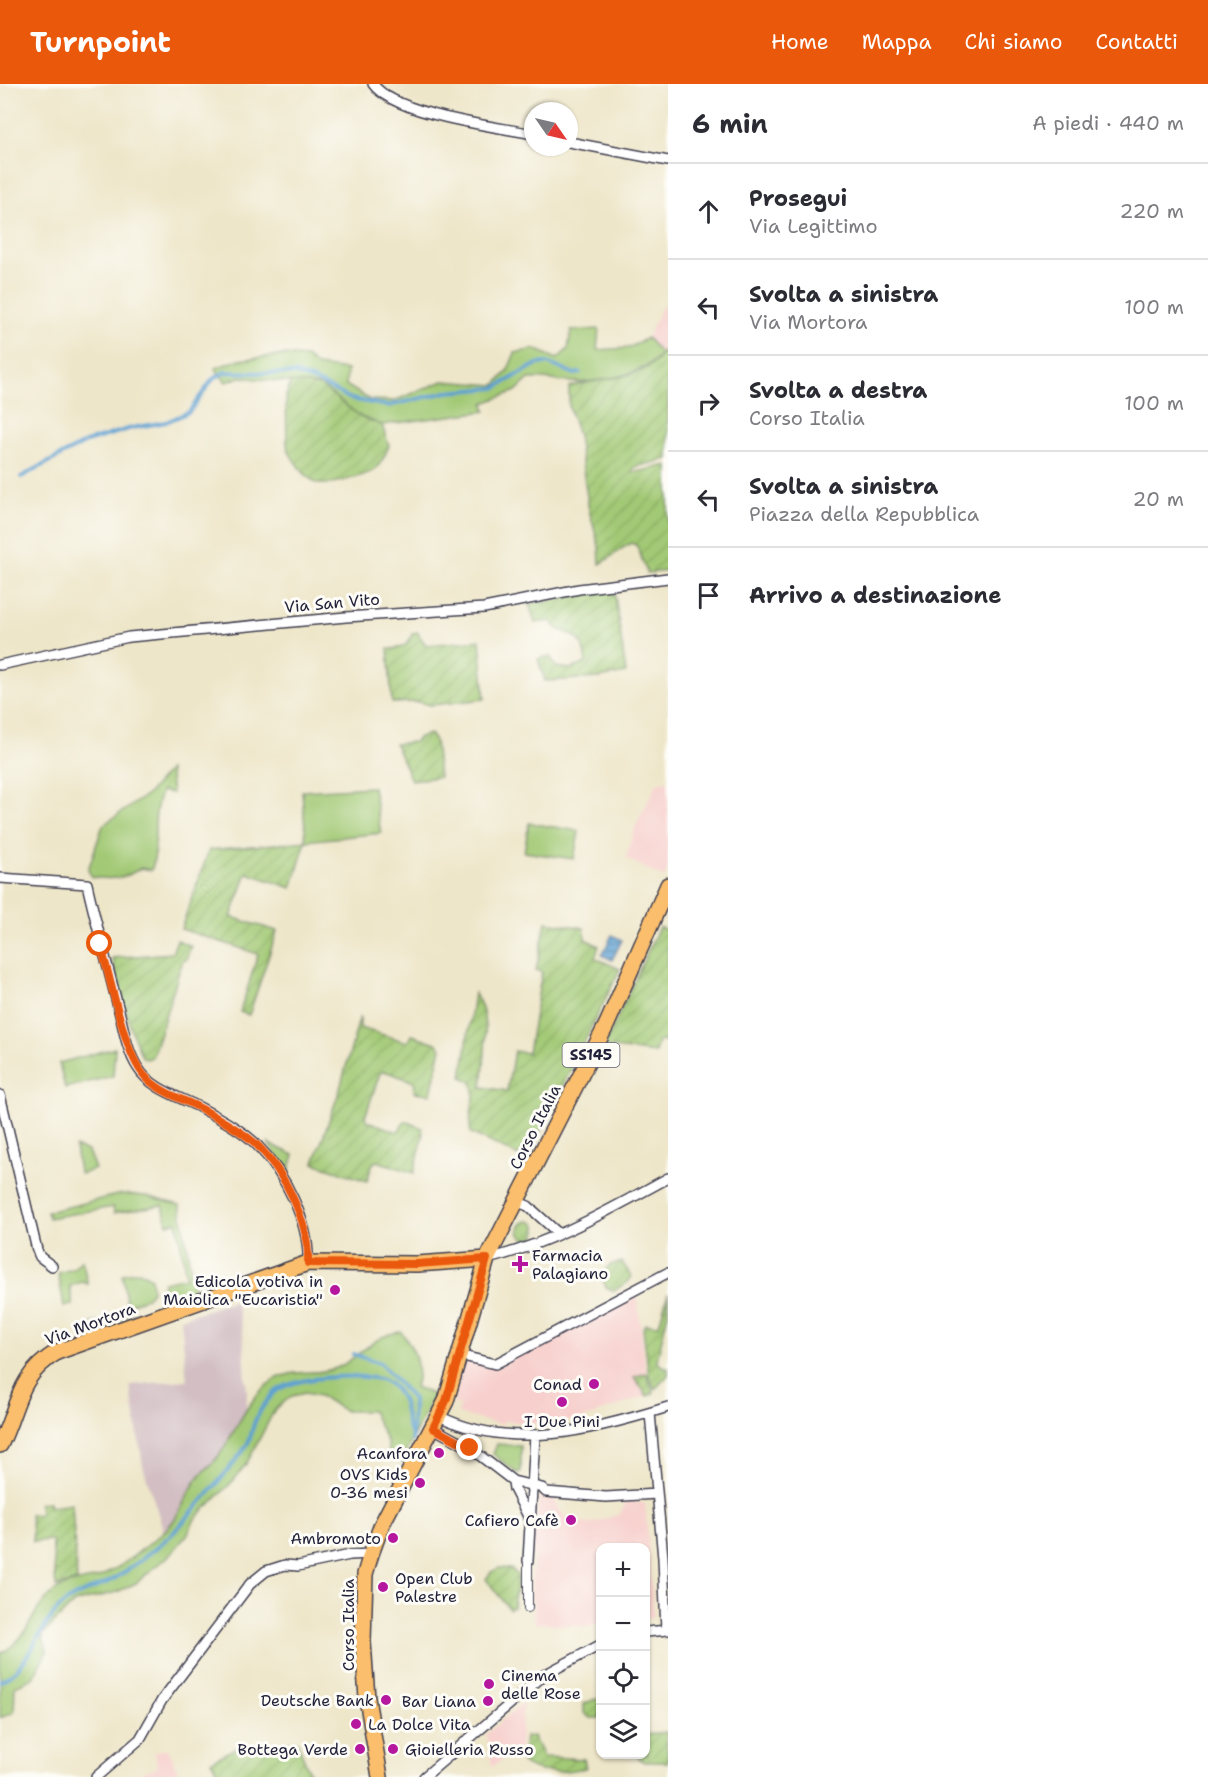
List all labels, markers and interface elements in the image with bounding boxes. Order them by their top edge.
text: Turnpoint [30,23,171,61]
text: Home [771,28,829,56]
text: Mappa [862,28,932,56]
text: Chi siamo [965,28,1062,56]
text: Contatti [1095,28,1178,56]
north arrow [524,102,578,156]
text: 6 min [692,106,768,141]
text: A piedi · 440 m [1032,110,1184,136]
text: Prosegui [749,184,847,213]
icon: ahead [692,195,725,228]
text: 220 m [1120,198,1184,224]
text: Via Legittimo [749,213,878,239]
text: Svolta a sinistra [749,280,938,309]
icon: left [692,291,725,324]
text: 100 m [1124,294,1184,320]
text: Via Mortora [749,309,867,335]
text: Svolta a destra [749,376,927,405]
icon: right [692,387,725,420]
text: 100 m [1124,390,1184,416]
text: Corso Italia [749,405,865,431]
text: Svolta a sinistra [749,472,938,501]
icon: left [692,483,725,516]
text: 20 m [1133,486,1184,512]
text: Piazza della Repubblica [749,501,979,527]
icon: arrive [692,579,725,612]
text: Arrivo a destinazione [749,581,1001,610]
street label: Via San Vito [283,588,381,618]
route start [86,930,112,956]
road number: SS145 [562,1043,620,1067]
street label: Corso Italia [505,1081,565,1173]
place label: Farmacia Palagiano [532,1245,608,1284]
marker: Farmacia Palagiano [513,1257,527,1271]
place label: Edicola votiva in Maiolica "Eucaristia" [163,1271,323,1310]
marker: Edicola votiva in Maiolica "Eucaristia" [328,1283,342,1297]
street label: Via Mortora [42,1298,138,1350]
place label: Conad [533,1374,582,1395]
marker: Conad [587,1377,601,1391]
marker: I Due Pini [555,1395,569,1409]
place label: I Due Pini [524,1411,600,1432]
route end [456,1434,482,1460]
place label: Acanfora [357,1443,427,1464]
marker: Acanfora [432,1446,446,1460]
place label: OVS Kids 0-36 mesi [330,1464,408,1503]
marker: OVS Kids 0-36 mesi [413,1476,427,1490]
place label: Cafiero Cafè [465,1510,559,1531]
marker: Cafiero Cafè [564,1513,578,1527]
place label: Ambromoto [291,1528,381,1549]
marker: Ambromoto [386,1531,400,1545]
map controls [596,1543,650,1759]
button: + [596,1543,650,1597]
place label: Open Club Palestre [395,1568,473,1607]
street label: Corso Italia [338,1579,359,1671]
marker: Open Club Palestre [376,1580,390,1594]
button: − [596,1597,650,1651]
button: locate [596,1651,650,1705]
place label: Cinema delle Rose [501,1665,581,1704]
marker: Cinema delle Rose [482,1677,496,1691]
place label: Deutsche Bank [261,1690,374,1711]
place label: Bar Liana [402,1691,476,1712]
marker: Deutsche Bank [379,1693,393,1707]
marker: Bar Liana [481,1694,495,1708]
button: layers [596,1705,650,1759]
place label: La Dolce Vita [368,1714,471,1735]
marker: La Dolce Vita [349,1717,363,1731]
place label: Bottega Verde [238,1739,348,1760]
place label: Gioielleria Russo [405,1739,534,1760]
marker: Bottega Verde [353,1742,367,1756]
marker: Gioielleria Russo [386,1742,400,1756]

